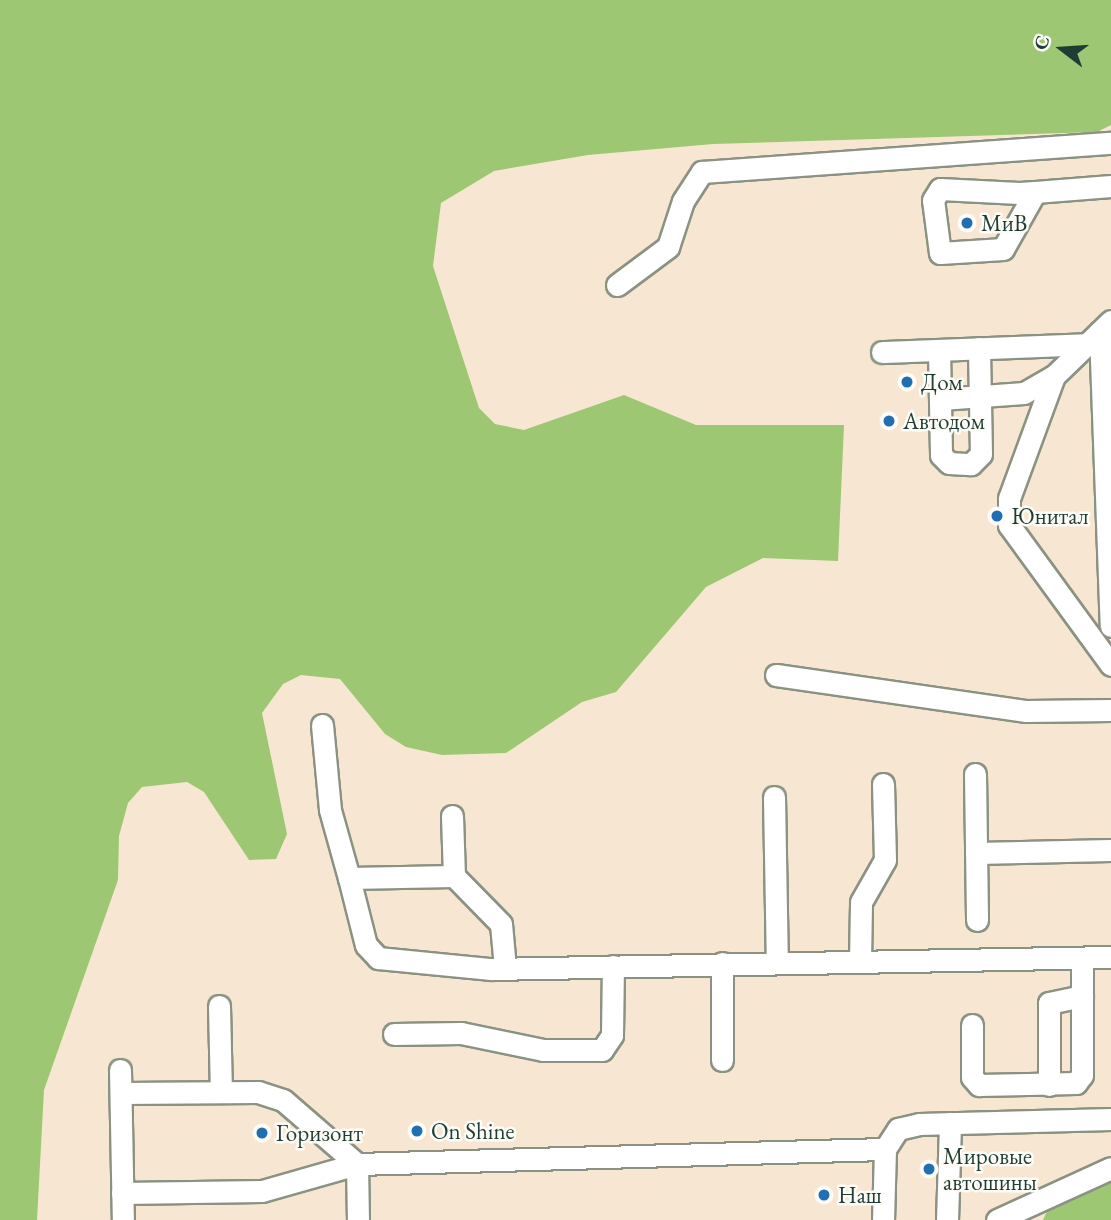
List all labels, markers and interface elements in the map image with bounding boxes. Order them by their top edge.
north arrow [1027,14,1097,84]
text: С [1028,33,1055,53]
place label: МиВ [981,209,1027,237]
marker: МиВ [959,215,975,231]
place label: Дом [921,368,963,396]
marker: Дом [899,374,915,390]
place label: Автодом [903,407,985,435]
marker: Автодом [881,413,897,429]
place label: Юнитал [1011,502,1088,530]
marker: Юнитал [989,508,1005,524]
place label: On Shine [431,1117,515,1145]
place label: Горизонт [276,1119,363,1147]
marker: On Shine [409,1123,425,1139]
marker: Горизонт [254,1125,270,1141]
place label: Мировые автошины [943,1142,1037,1196]
marker: Мировые автошины [921,1161,937,1177]
place label: Наш [838,1181,882,1209]
marker: Наш [816,1187,832,1203]

